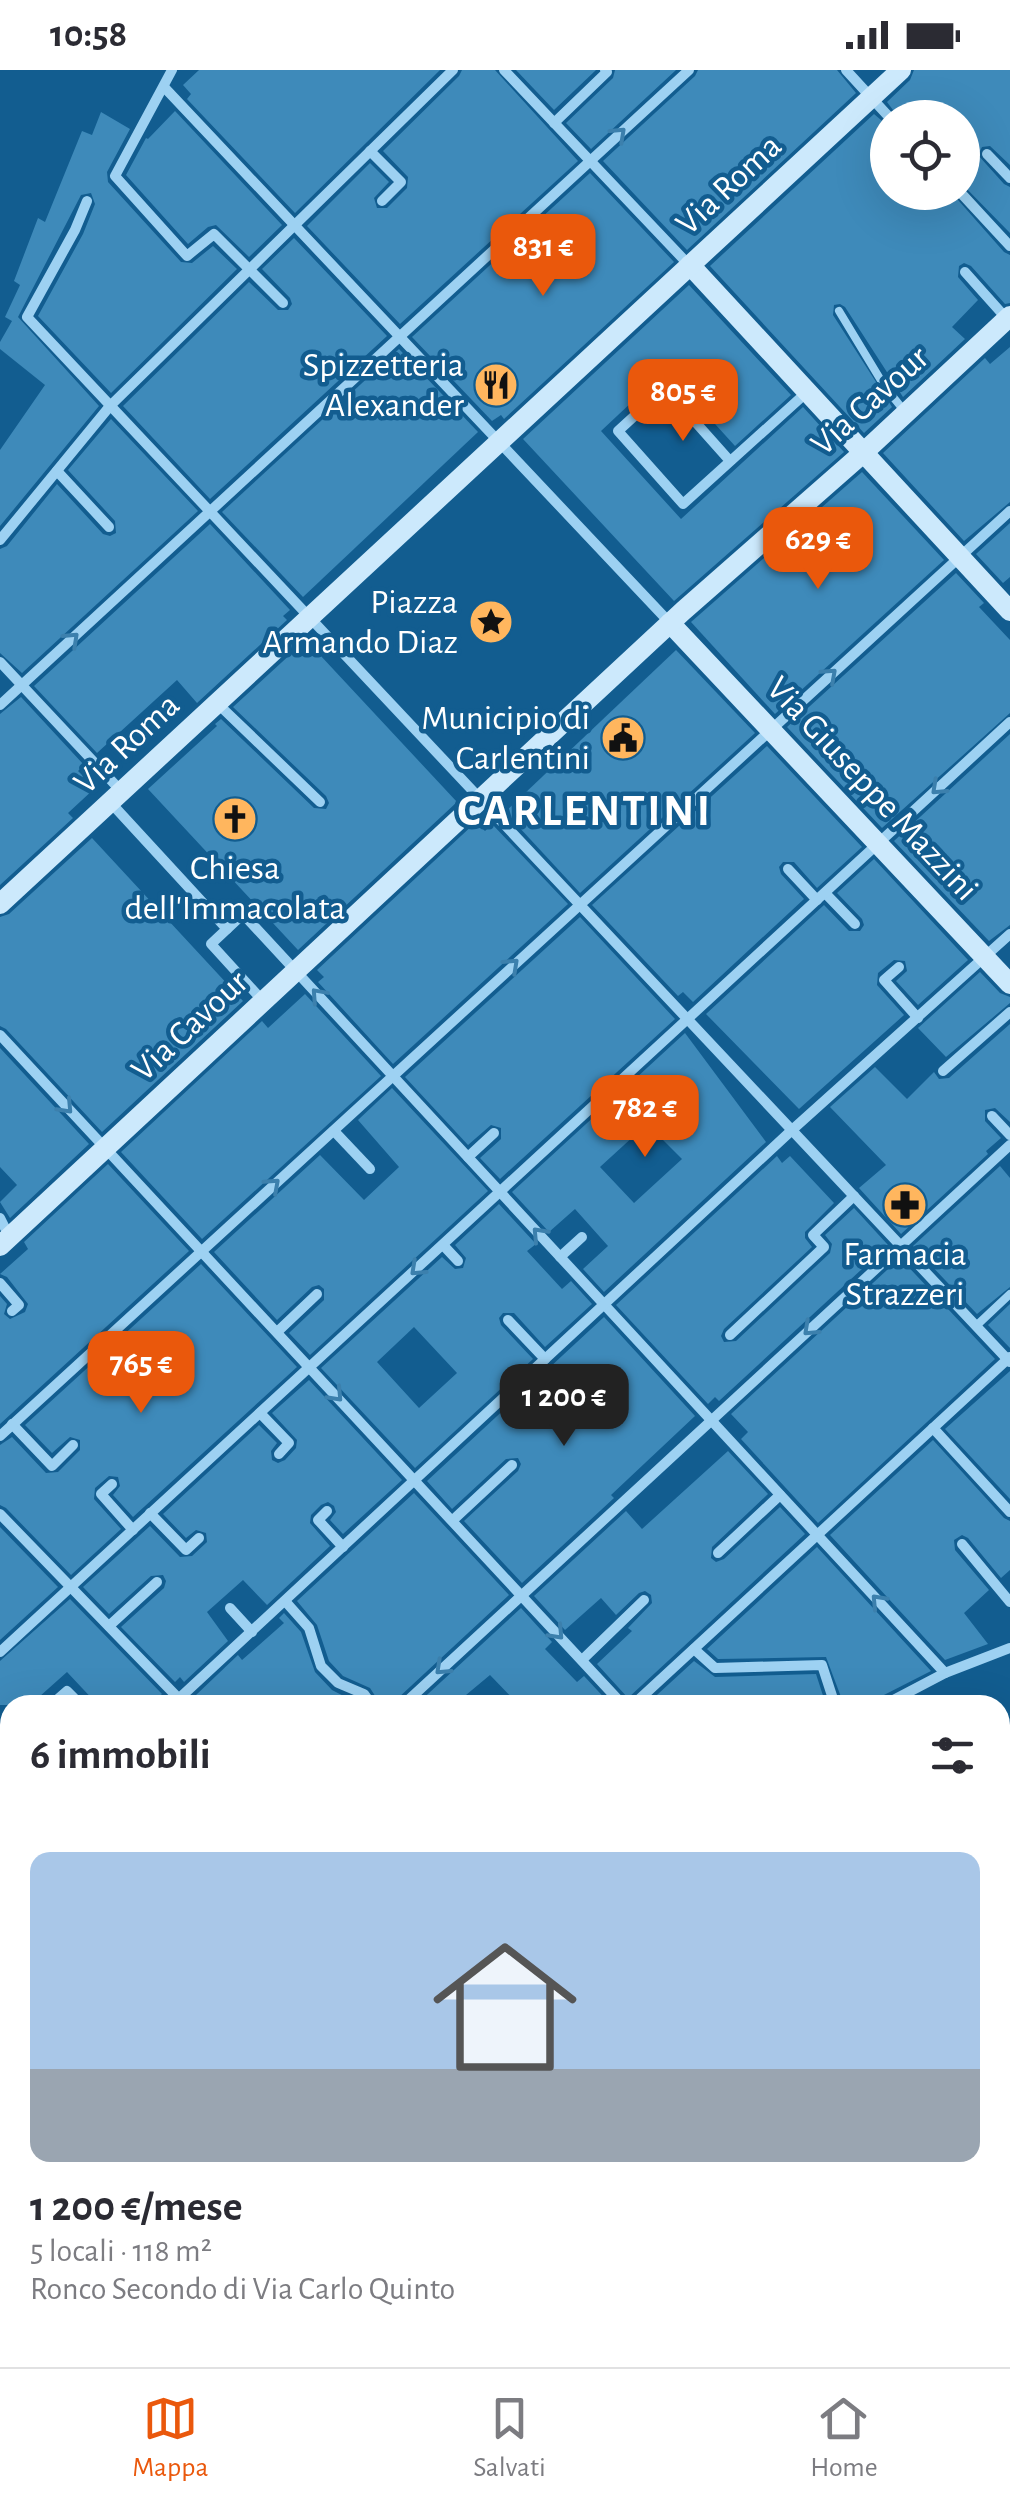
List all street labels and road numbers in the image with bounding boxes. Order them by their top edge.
street label: Via Roma [670,128,788,242]
street label: Via Cavour [805,339,936,462]
street label: Via Giuseppe Mazzini [760,671,984,907]
street label: Via Roma [68,687,186,801]
street label: Via Cavour [125,964,255,1088]

